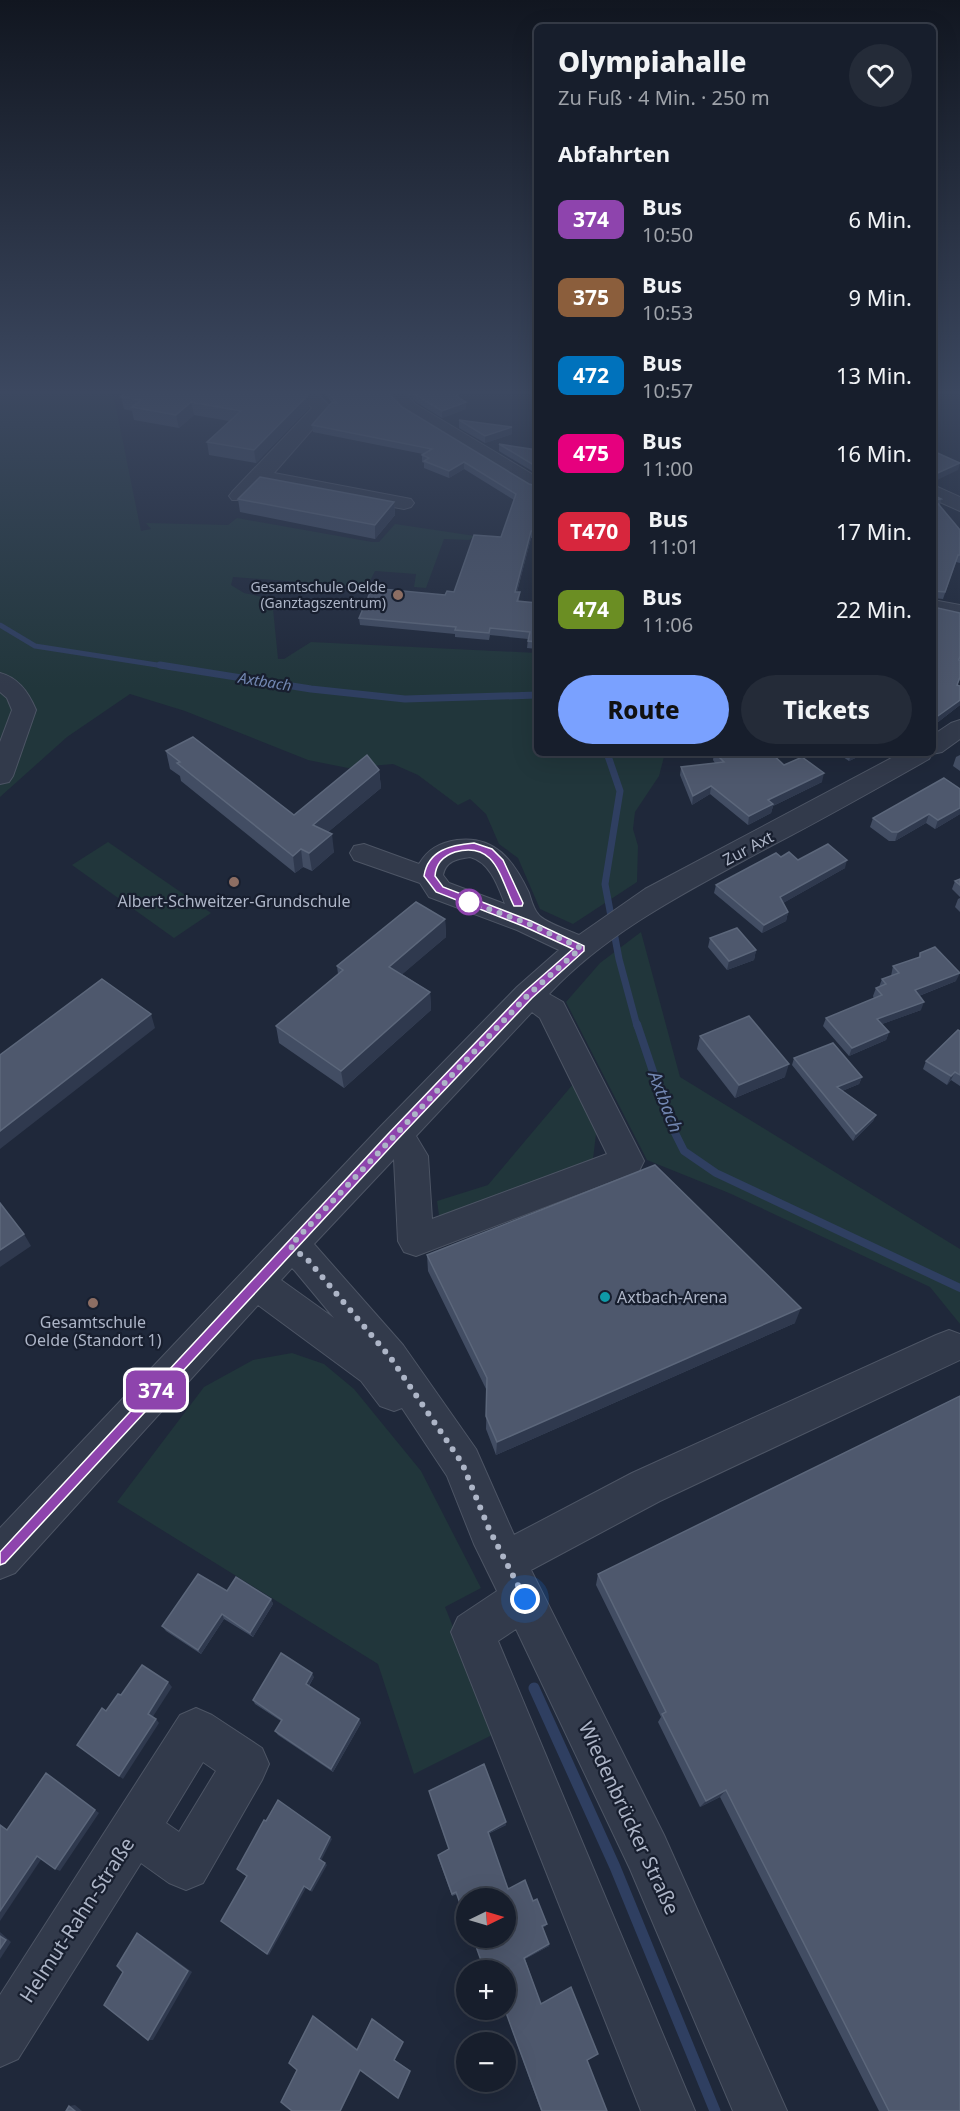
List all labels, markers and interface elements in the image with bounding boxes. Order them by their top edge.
text: Olympiahalle [558,42,746,80]
button: heart [849,44,912,107]
text: Zu Fuß · 4 Min. · 250 m [558,84,770,111]
text: Abfahrten [558,138,670,168]
text: Bus [642,191,682,221]
text: 6 Min. [849,204,912,234]
text: 374 [573,205,609,233]
text: 10:50 [642,221,693,248]
text: Bus [642,269,682,299]
text: 9 Min. [849,282,912,312]
text: 375 [573,283,609,311]
text: 10:53 [642,299,693,326]
text: Bus [642,347,682,377]
text: 13 Min. [836,360,912,390]
text: 472 [573,361,609,389]
text: 10:57 [642,377,693,404]
text: Bus [642,425,682,455]
text: 16 Min. [836,438,912,468]
text: 475 [573,439,609,467]
text: 11:00 [642,455,693,482]
text: Bus [648,503,688,533]
text: 17 Min. [836,516,912,546]
text: T470 [570,517,618,545]
text: 11:01 [648,533,699,560]
place label: Gesamtschule Oelde (Ganztagszentrum) [250,577,386,612]
text: Bus [642,581,682,611]
marker: Gesamtschule Oelde (Ganztagszentrum) [391,588,405,602]
text: 22 Min. [836,594,912,624]
text: 474 [573,595,609,623]
text: 11:06 [642,611,693,638]
water label: Axtbach [236,667,293,695]
button: Route [558,675,729,744]
button: Tickets [741,675,912,744]
street label: Zur Axt [719,825,777,870]
marker: Albert-Schweitzer-Grundschule [227,875,241,889]
unlabelled marker [456,889,482,915]
place label: Albert-Schweitzer-Grundschule [117,890,351,912]
water label: Axtbach [643,1066,689,1136]
place label: Axtbach-Arena [617,1286,727,1308]
marker: Axtbach-Arena [598,1290,612,1304]
marker: Gesamtschule Oelde (Standort 1) [86,1296,100,1310]
place label: Gesamtschule Oelde (Standort 1) [25,1311,162,1351]
line badge: 374 [122,1370,190,1410]
text: 374 [138,1376,174,1404]
your location [510,1584,540,1614]
street label: Wiedenbrücker Straße [573,1717,686,1919]
street label: Helmut-Rahn-Straße [13,1832,140,2008]
north arrow [456,1888,516,1948]
map controls [456,1888,516,2092]
button: + [456,1960,516,2020]
button: − [456,2032,516,2092]

